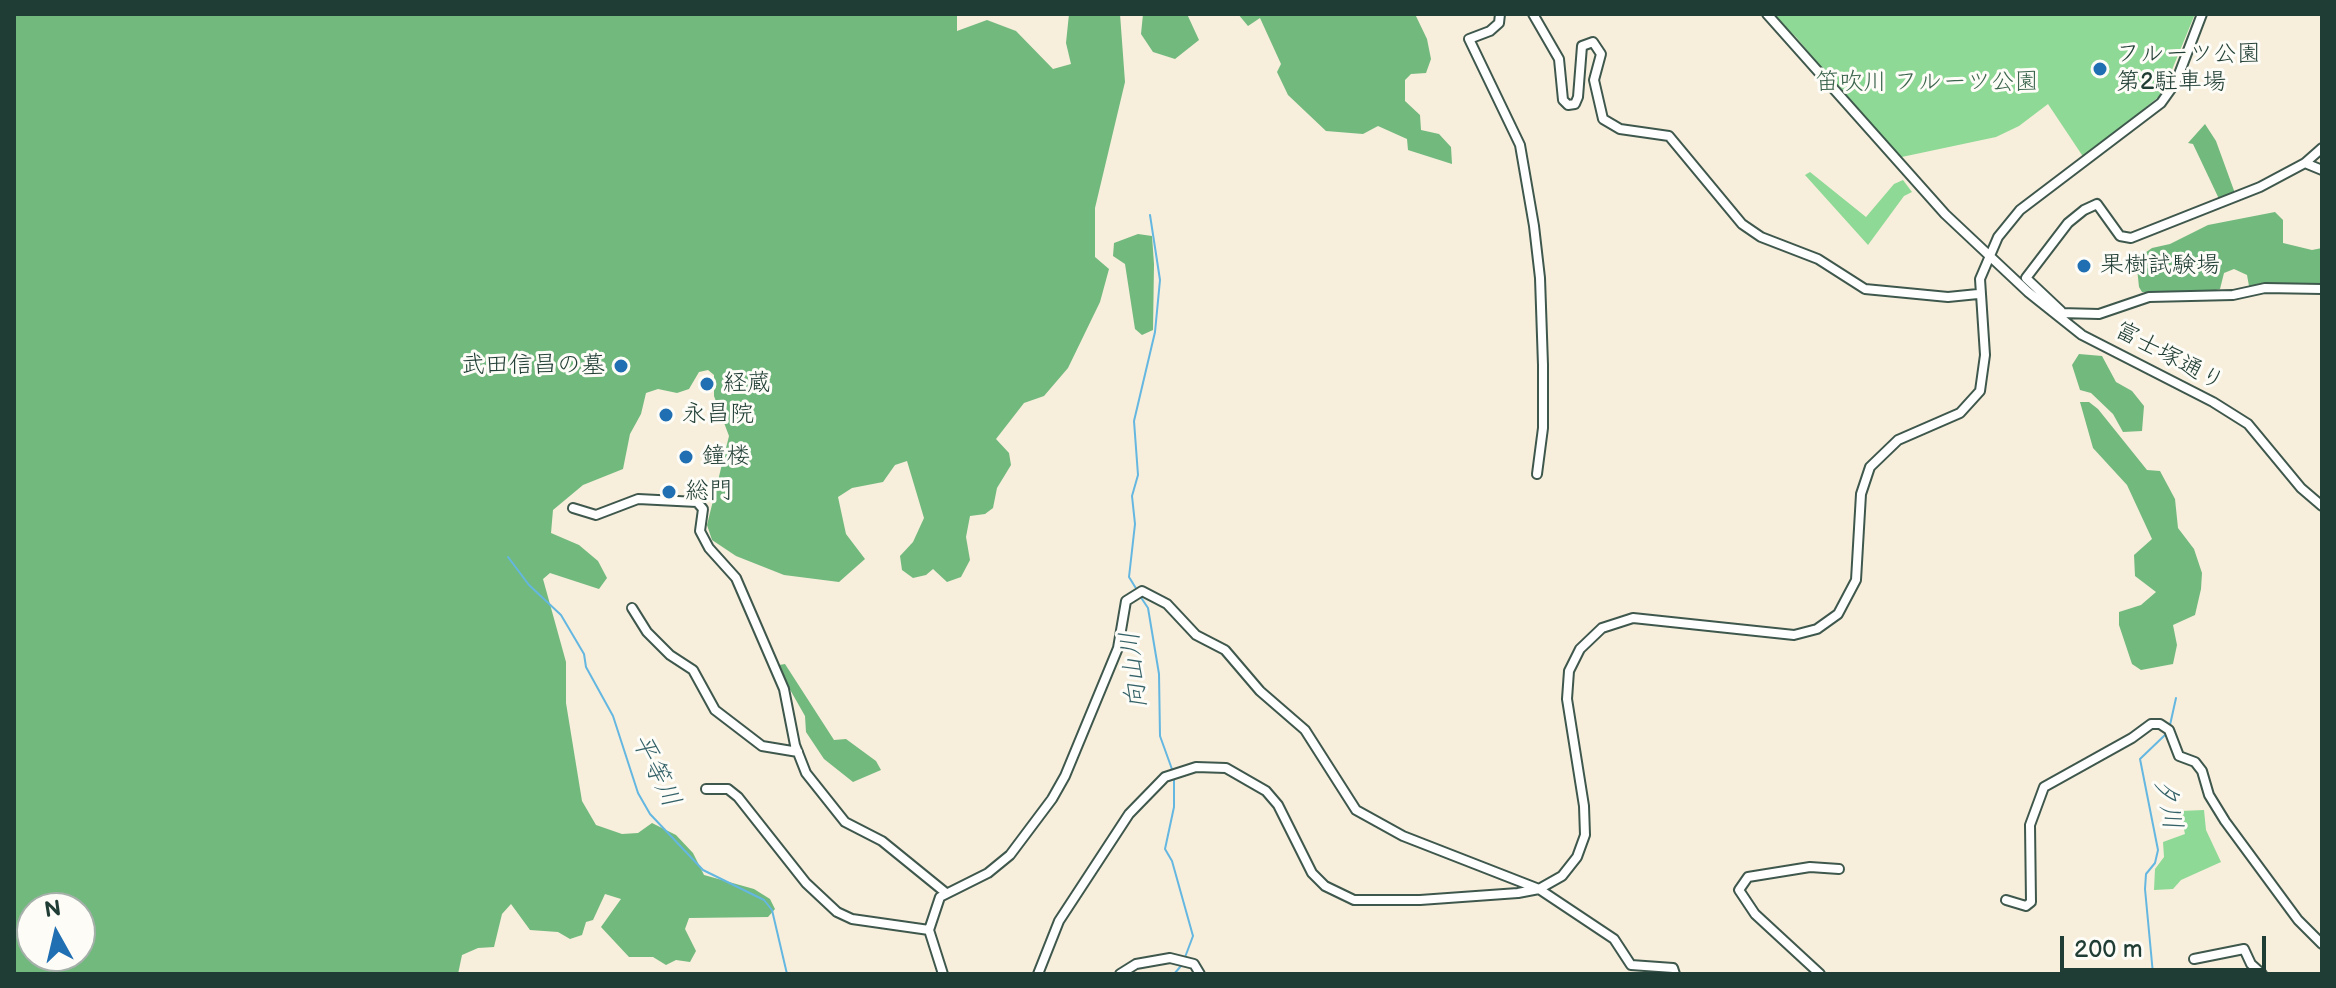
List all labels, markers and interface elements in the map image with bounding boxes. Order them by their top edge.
place label: フルーツ公園 第2駐車場 [2116,41,2261,97]
marker: フルーツ公園 第2駐車場 [2091,60,2109,78]
park label: 笛吹川 フルーツ公園 [1815,69,2039,97]
place label: 果樹試験場 [2100,252,2220,280]
marker: 果樹試験場 [2075,257,2093,275]
street label: 富士塚通り [2109,316,2229,398]
place label: 武田信昌の墓 [461,352,605,380]
marker: 武田信昌の墓 [612,357,630,375]
place label: 経蔵 [723,370,771,398]
marker: 経蔵 [698,375,716,393]
place label: 永昌院 [682,401,754,429]
marker: 永昌院 [657,406,675,424]
place label: 鐘楼 [702,443,750,471]
marker: 鐘楼 [677,448,695,466]
place label: 総門 [685,478,733,506]
marker: 総門 [660,483,678,501]
water label: 向山川 [1115,630,1155,710]
water label: 平等川 [624,729,686,813]
water label: 夕川 [2147,776,2187,832]
north arrow [16,892,96,972]
text: N [43,895,63,924]
scale bar [2064,920,2270,970]
text: 200 m [2074,935,2143,964]

